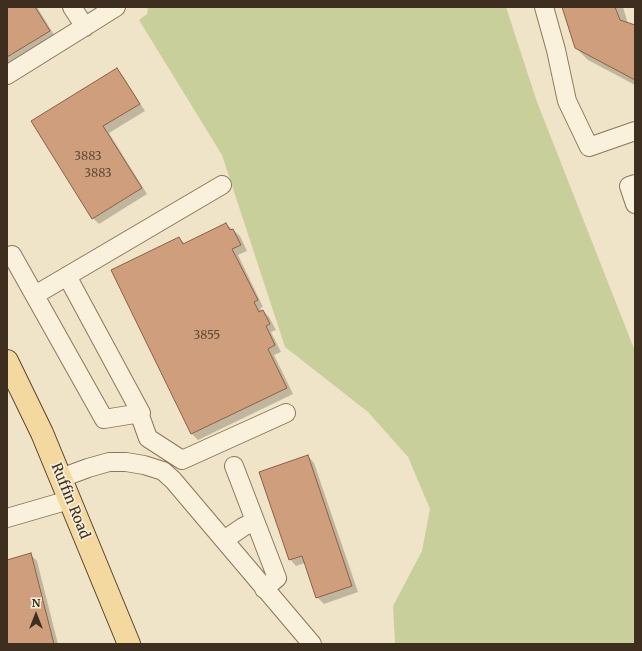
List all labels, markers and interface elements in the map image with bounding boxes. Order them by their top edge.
house number: 3883 [74,150,102,164]
house number: 3883 [84,167,112,181]
house number: 3855 [194,329,220,343]
street label: Ruffin Road [47,461,93,541]
north arrow [16,595,56,635]
text: N [32,596,40,610]

